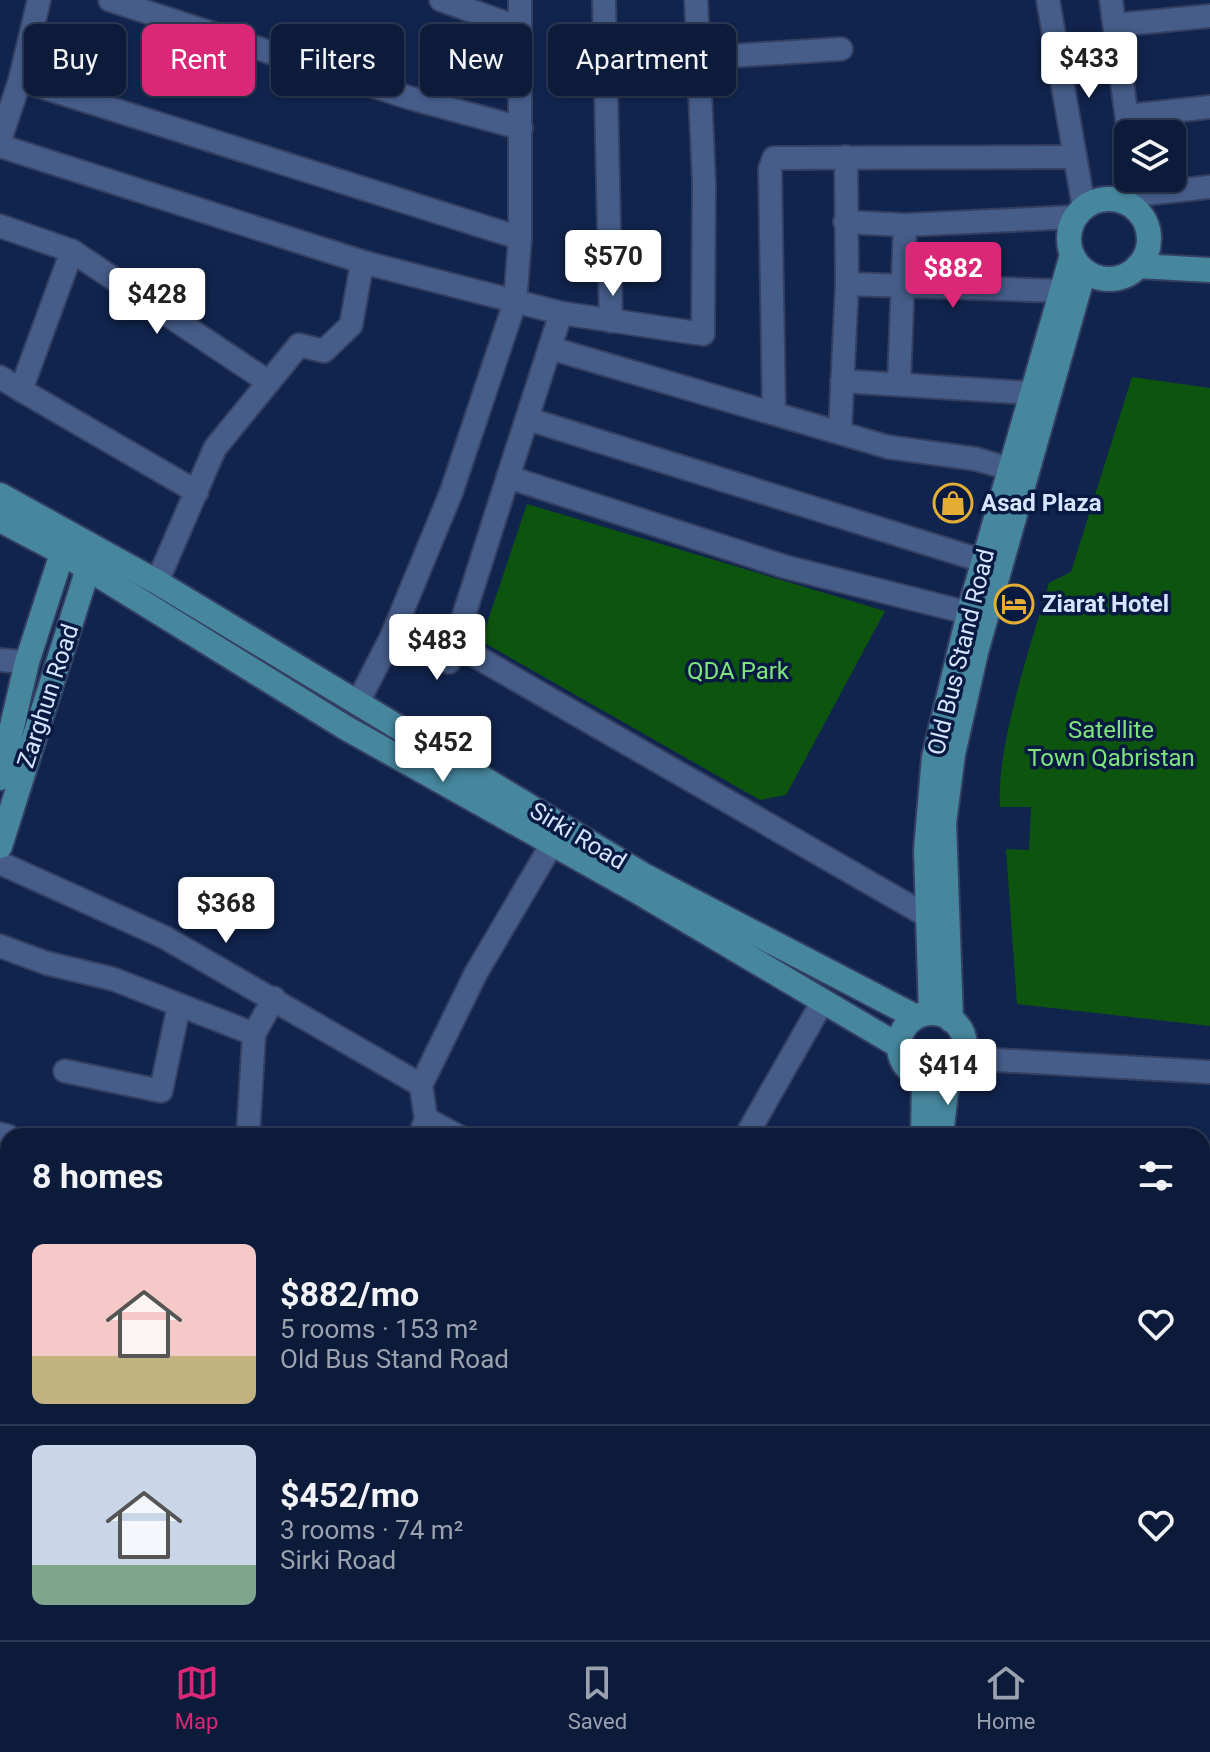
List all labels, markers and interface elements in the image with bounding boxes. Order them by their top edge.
chip: Buy [24,24,126,96]
chip: Rent [142,24,255,96]
chip: Filters [271,24,404,96]
chip: New [420,24,532,96]
chip: Apartment [548,24,736,96]
pin: $433 [1042,32,1136,100]
text: $433 [1059,43,1119,73]
map controls [1114,120,1186,192]
button: layers [1114,120,1186,192]
pin: $570 [566,230,660,298]
text: $570 [583,241,643,271]
pin: $882 [906,242,1000,310]
text: $882 [923,253,983,283]
pin: $428 [110,268,204,336]
text: $428 [127,279,187,309]
shop icon: Asad Plaza [932,482,974,524]
place label: Asad Plaza [981,489,1102,517]
street label: Old Bus Stand Road [922,546,1000,758]
hotel icon: Ziarat Hotel [993,583,1035,625]
place label: Ziarat Hotel [1042,590,1169,618]
pin: $483 [390,614,484,682]
street label: Zarghun Road [12,621,84,771]
text: $483 [407,625,467,655]
park label: QDA Park [687,657,790,685]
pin: $452 [396,716,490,784]
park label: Satellite Town Qabristan [1027,716,1195,772]
text: $452 [413,727,473,757]
street label: Sirki Road [525,796,631,876]
pin: $368 [179,877,273,945]
text: $368 [196,888,256,918]
pin: $414 [901,1039,995,1107]
text: $414 [918,1050,978,1080]
icon: filters [1134,1154,1178,1198]
text: 8 homes [32,1156,163,1196]
text: $882/mo [280,1274,419,1314]
icon: home [96,1276,192,1372]
icon: heart [1134,1302,1178,1346]
text: 5 rooms · 153 m² [280,1314,478,1344]
text: Old Bus Stand Road [280,1344,509,1374]
text: $452/mo [280,1475,419,1515]
icon: home [96,1477,192,1573]
icon: heart [1134,1503,1178,1547]
text: 3 rooms · 74 m² [280,1515,463,1545]
text: Sirki Road [280,1545,396,1575]
tab: Map [175,1661,219,1734]
tab: Saved [568,1661,627,1734]
tab: Home [976,1661,1035,1734]

